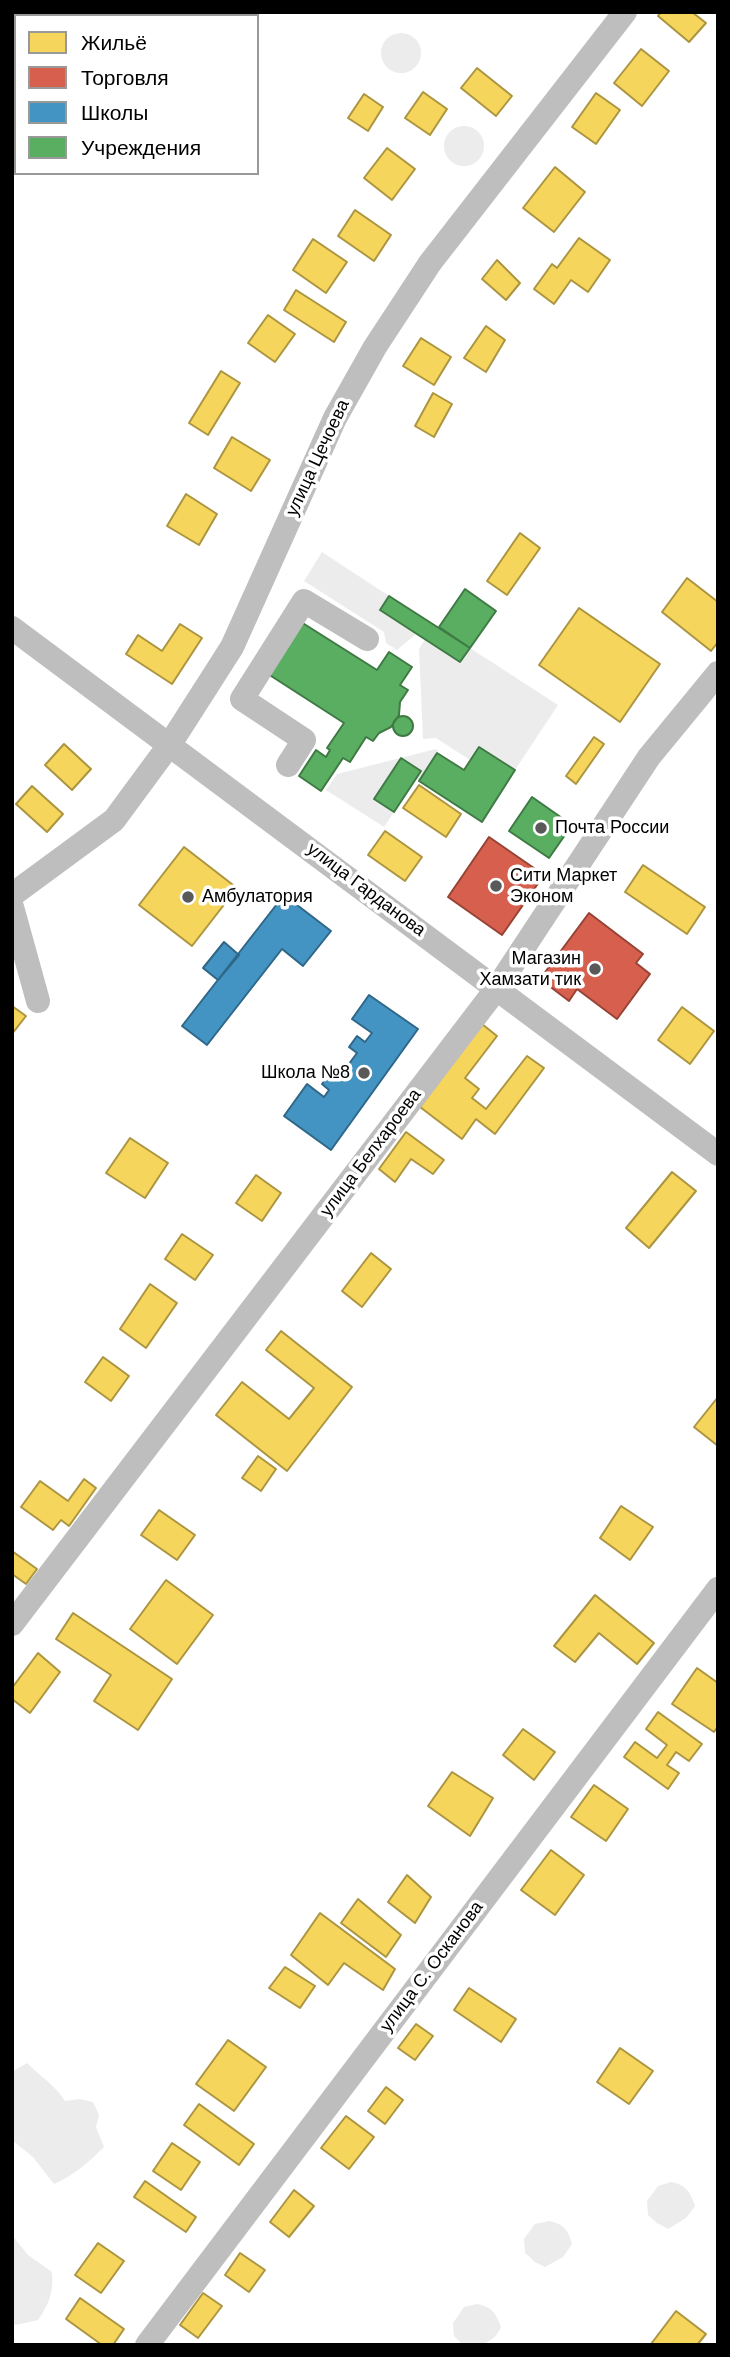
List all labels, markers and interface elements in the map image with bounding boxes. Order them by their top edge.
legend [14,14,259,175]
text: Жильё [81,31,147,54]
text: Торговля [81,66,169,89]
text: Школы [81,101,148,124]
text: Учреждения [81,136,201,159]
street label: улица Цечоева [282,396,354,520]
place label: Почта России [555,817,669,839]
marker: Почта России [533,820,549,836]
street label: улица Гарданова [303,838,429,942]
place label: Сити Маркет Эконом [510,865,617,908]
marker: Сити Маркет Эконом [488,878,504,894]
place label: Амбулатория [202,886,313,908]
marker: Амбулатория [180,889,196,905]
place label: Магазин Хамзати тик [479,948,581,990]
marker: Магазин Хамзати тик [587,961,603,977]
place label: Школа №8 [261,1062,350,1084]
marker: Школа №8 [356,1065,372,1081]
street label: улица Белхароева [316,1085,426,1221]
street label: улица С. Осканова [376,1897,488,2037]

